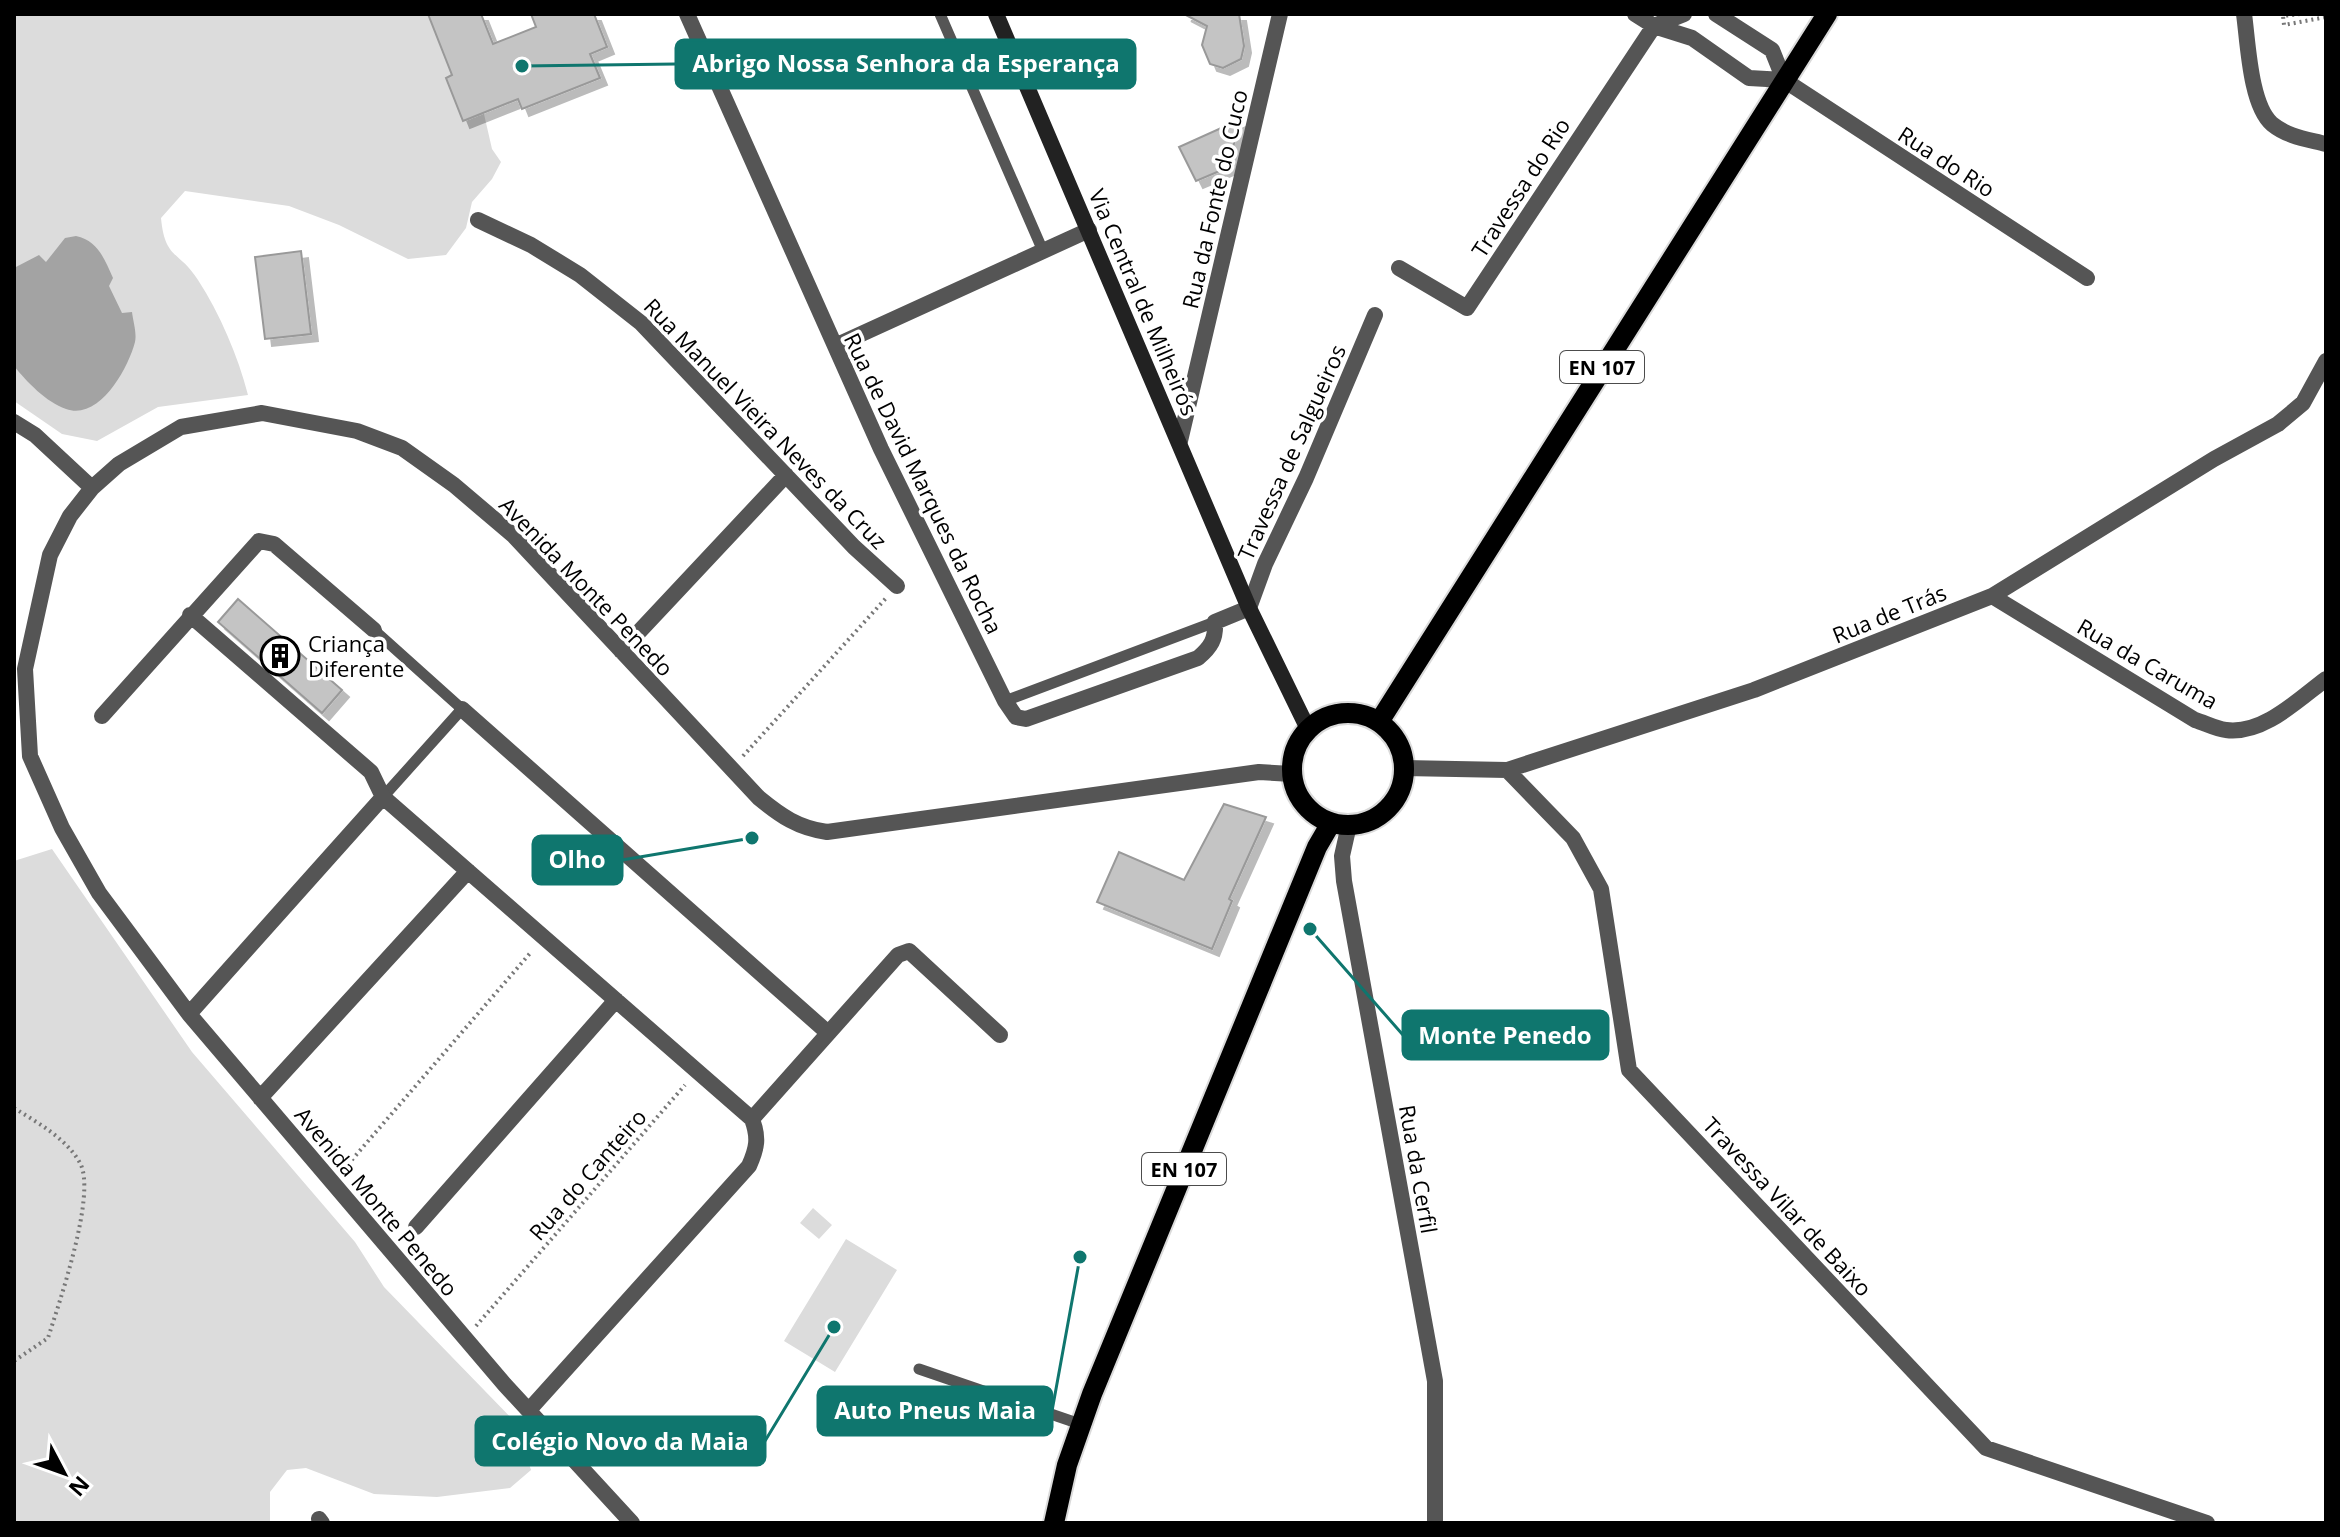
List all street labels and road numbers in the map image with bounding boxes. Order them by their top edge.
street label: Rua da Fonte do Cuco [1174,87,1254,311]
street label: Travessa do Rio [1464,112,1576,262]
street label: Rua do Rio [1893,119,2001,203]
street label: Via Central de Milheirós [1083,184,1205,420]
street label: Rua Manuel Vieira Neves da Cruz [638,291,894,555]
street label: Rua de David Marques da Rocha [838,327,1010,639]
street label: Travessa de Salgueiros [1230,339,1352,565]
road number: EN 107 [1560,351,1644,383]
street label: Avenida Monte Penedo [493,490,681,682]
street label: Rua de Trás [1828,577,1950,649]
street label: Rua da Caruma [2072,611,2224,715]
street label: Avenida Monte Penedo [289,1100,465,1302]
street label: Rua do Canteiro [522,1102,652,1246]
street label: Rua da Cerfil [1393,1102,1445,1236]
street label: Travessa Vilar de Baixo [1697,1110,1879,1302]
road number: EN 107 [1142,1153,1226,1185]

